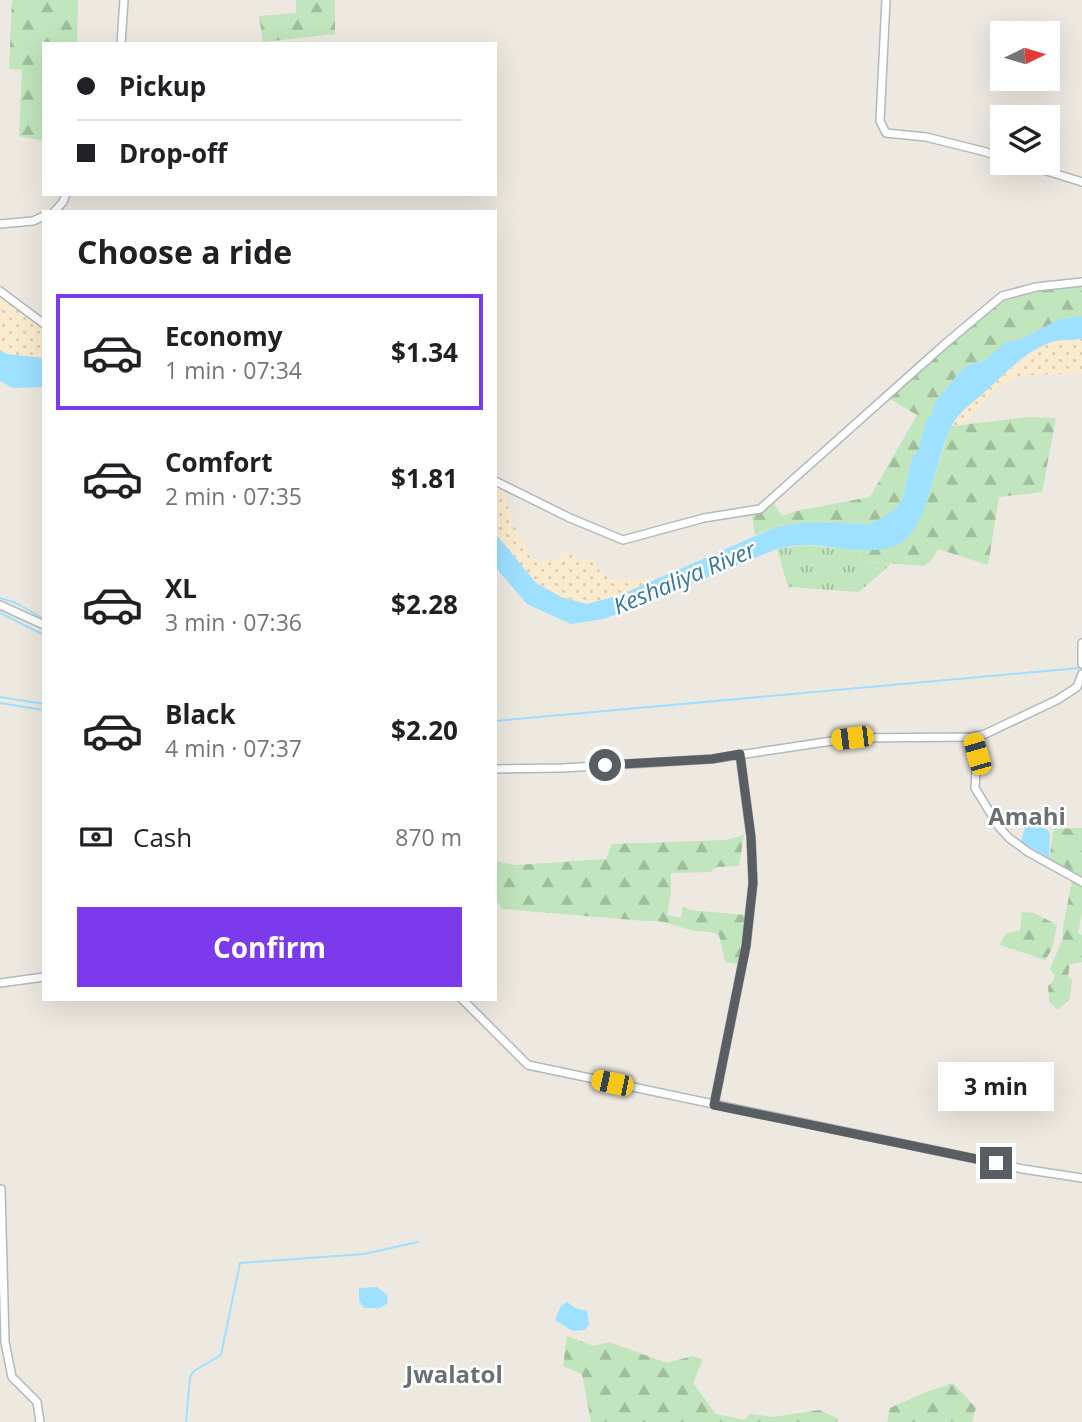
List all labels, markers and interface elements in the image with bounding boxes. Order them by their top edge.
north arrow [990,21,1060,91]
map controls [990,21,1060,175]
text: Pickup [119,68,206,104]
button: layers [990,105,1060,175]
text: Drop-off [119,135,227,171]
text: Choose a ride [77,230,292,273]
text: Economy [165,318,283,354]
icon: car [81,321,144,384]
text: $1.34 [391,334,458,370]
text: 1 min · 07:34 [165,354,302,386]
text: Comfort [165,444,272,480]
icon: car [81,447,144,510]
text: $1.81 [391,460,458,496]
text: 2 min · 07:35 [165,480,302,512]
water label: Keshaliya River [608,532,761,621]
text: XL [165,570,197,606]
icon: car [81,573,144,636]
text: $2.28 [391,586,458,622]
text: 3 min · 07:36 [165,606,302,638]
text: Black [165,696,236,732]
icon: car [81,699,144,762]
text: $2.20 [391,712,458,748]
car [830,725,875,751]
car [962,731,993,777]
text: 4 min · 07:37 [165,732,302,764]
route start [589,749,621,781]
district label: Amahi [988,799,1066,832]
icon: cash [77,818,115,856]
text: Cash [133,819,192,855]
text: 870 m [395,821,462,853]
button: Confirm [77,907,462,987]
callout: 3 min [938,1062,1054,1110]
car [590,1068,635,1098]
text: 3 min [964,1070,1028,1102]
route end [980,1147,1012,1179]
district label: Jwalatol [403,1357,503,1390]

